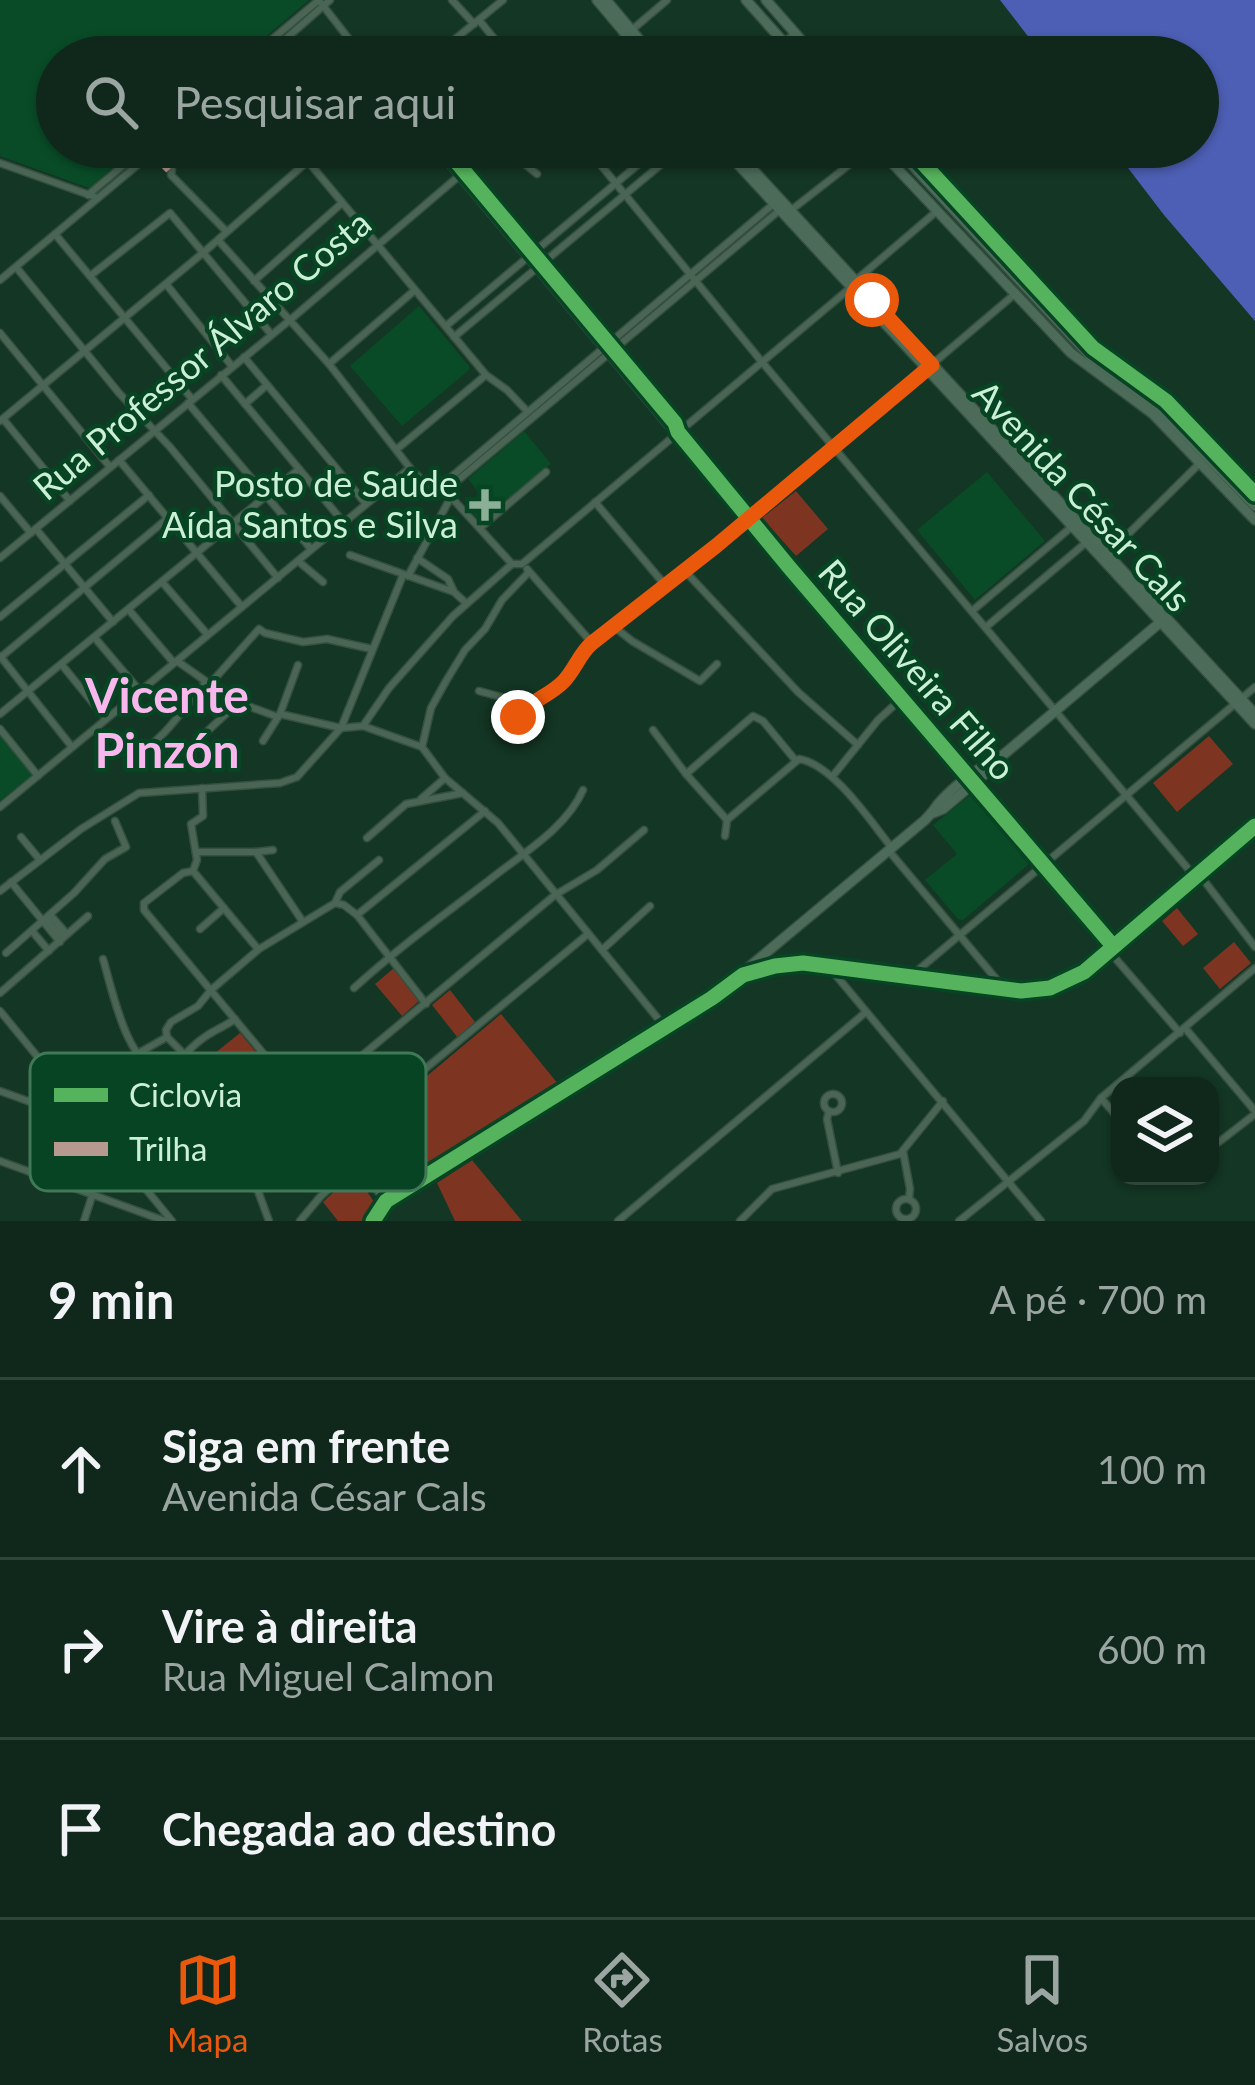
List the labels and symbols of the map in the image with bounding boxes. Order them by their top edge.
street label: Rua Professor Álvaro Costa [24,200,379,508]
route start [845,273,899,327]
street label: Avenida César Cals [964,371,1201,620]
place label: Posto de Saúde Aída Santos e Silva [162,461,458,546]
marker: Posto de Saúde Aída Santos e Silva [469,489,501,521]
street label: Rua Oliveira Filho [810,550,1026,789]
district label: Vicente Pinzón [84,666,249,778]
route end [491,690,545,744]
legend [30,1053,426,1191]
text: Ciclovia [129,1074,242,1114]
text: Trilha [129,1128,207,1168]

